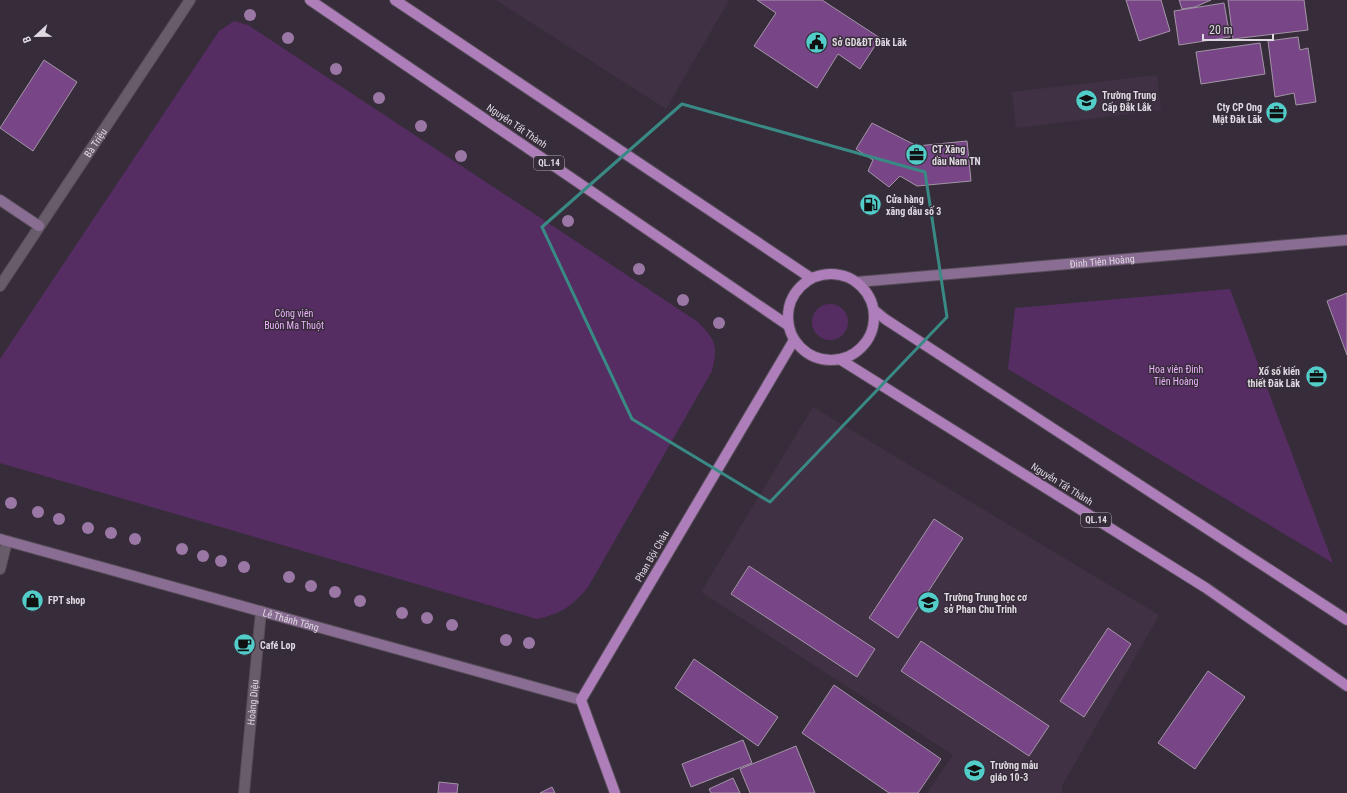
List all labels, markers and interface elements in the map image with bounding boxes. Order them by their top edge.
north arrow [16,16,56,56]
scale bar [1203,16,1273,42]
text: 20 m [1209,23,1233,37]
public building icon: Sở GD&ĐT Đăk Lăk [804,29,830,55]
text: B [20,34,34,45]
place label: Sở GD&ĐT Đăk Lăk [832,36,907,48]
school or university icon: Trường Trung Cấp Đắk Lắk [1074,88,1100,114]
place label: Trường Trung Cấp Đắk Lắk [1102,90,1156,113]
office icon: Cty CP Ong Mật Đăk Lăk [1264,100,1290,126]
street label: Nguyễn Tất Thành [485,101,550,150]
place label: Cty CP Ong Mật Đăk Lăk [1212,102,1262,125]
street label: Bà Triệu [82,126,109,159]
office icon: CT Xăng dầu Nam TN [903,142,929,168]
place label: CT Xăng dầu Nam TN [932,144,981,167]
road number: QL.14 [534,156,564,170]
fuel station icon: Cửa hàng xăng dầu số 3 [857,192,883,218]
place label: Cửa hàng xăng dầu số 3 [886,194,941,217]
street label: Đinh Tiên Hoàng [1069,253,1135,269]
park label: Công viên Buôn Ma Thuột [264,308,324,332]
park label: Hoa viên Đinh Tiên Hoàng [1149,364,1203,387]
office icon: Xổ số kiến thiết Đăk Lăk [1303,364,1329,390]
place label: Xổ số kiến thiết Đăk Lăk [1247,365,1300,389]
street label: Nguyễn Tất Thành [1029,460,1096,507]
road number: QL.14 [1081,513,1111,527]
street label: Phan Bội Châu [633,528,672,584]
shop icon: FPT shop [19,587,45,613]
school or university icon: Trường Trung học cơ sở Phan Chu Trinh [916,590,942,616]
place label: Trường Trung học cơ sở Phan Chu Trinh [944,592,1028,615]
place label: FPT shop [48,595,85,606]
street label: Lê Thánh Tông [262,607,320,633]
cafe icon: Café Lop [231,632,257,658]
place label: Café Lop [260,640,295,651]
street label: Hoàng Diệu [245,679,261,726]
school or university icon: Trường mẫu giáo 10-3 [962,758,988,784]
place label: Trường mẫu giáo 10-3 [990,760,1038,783]

